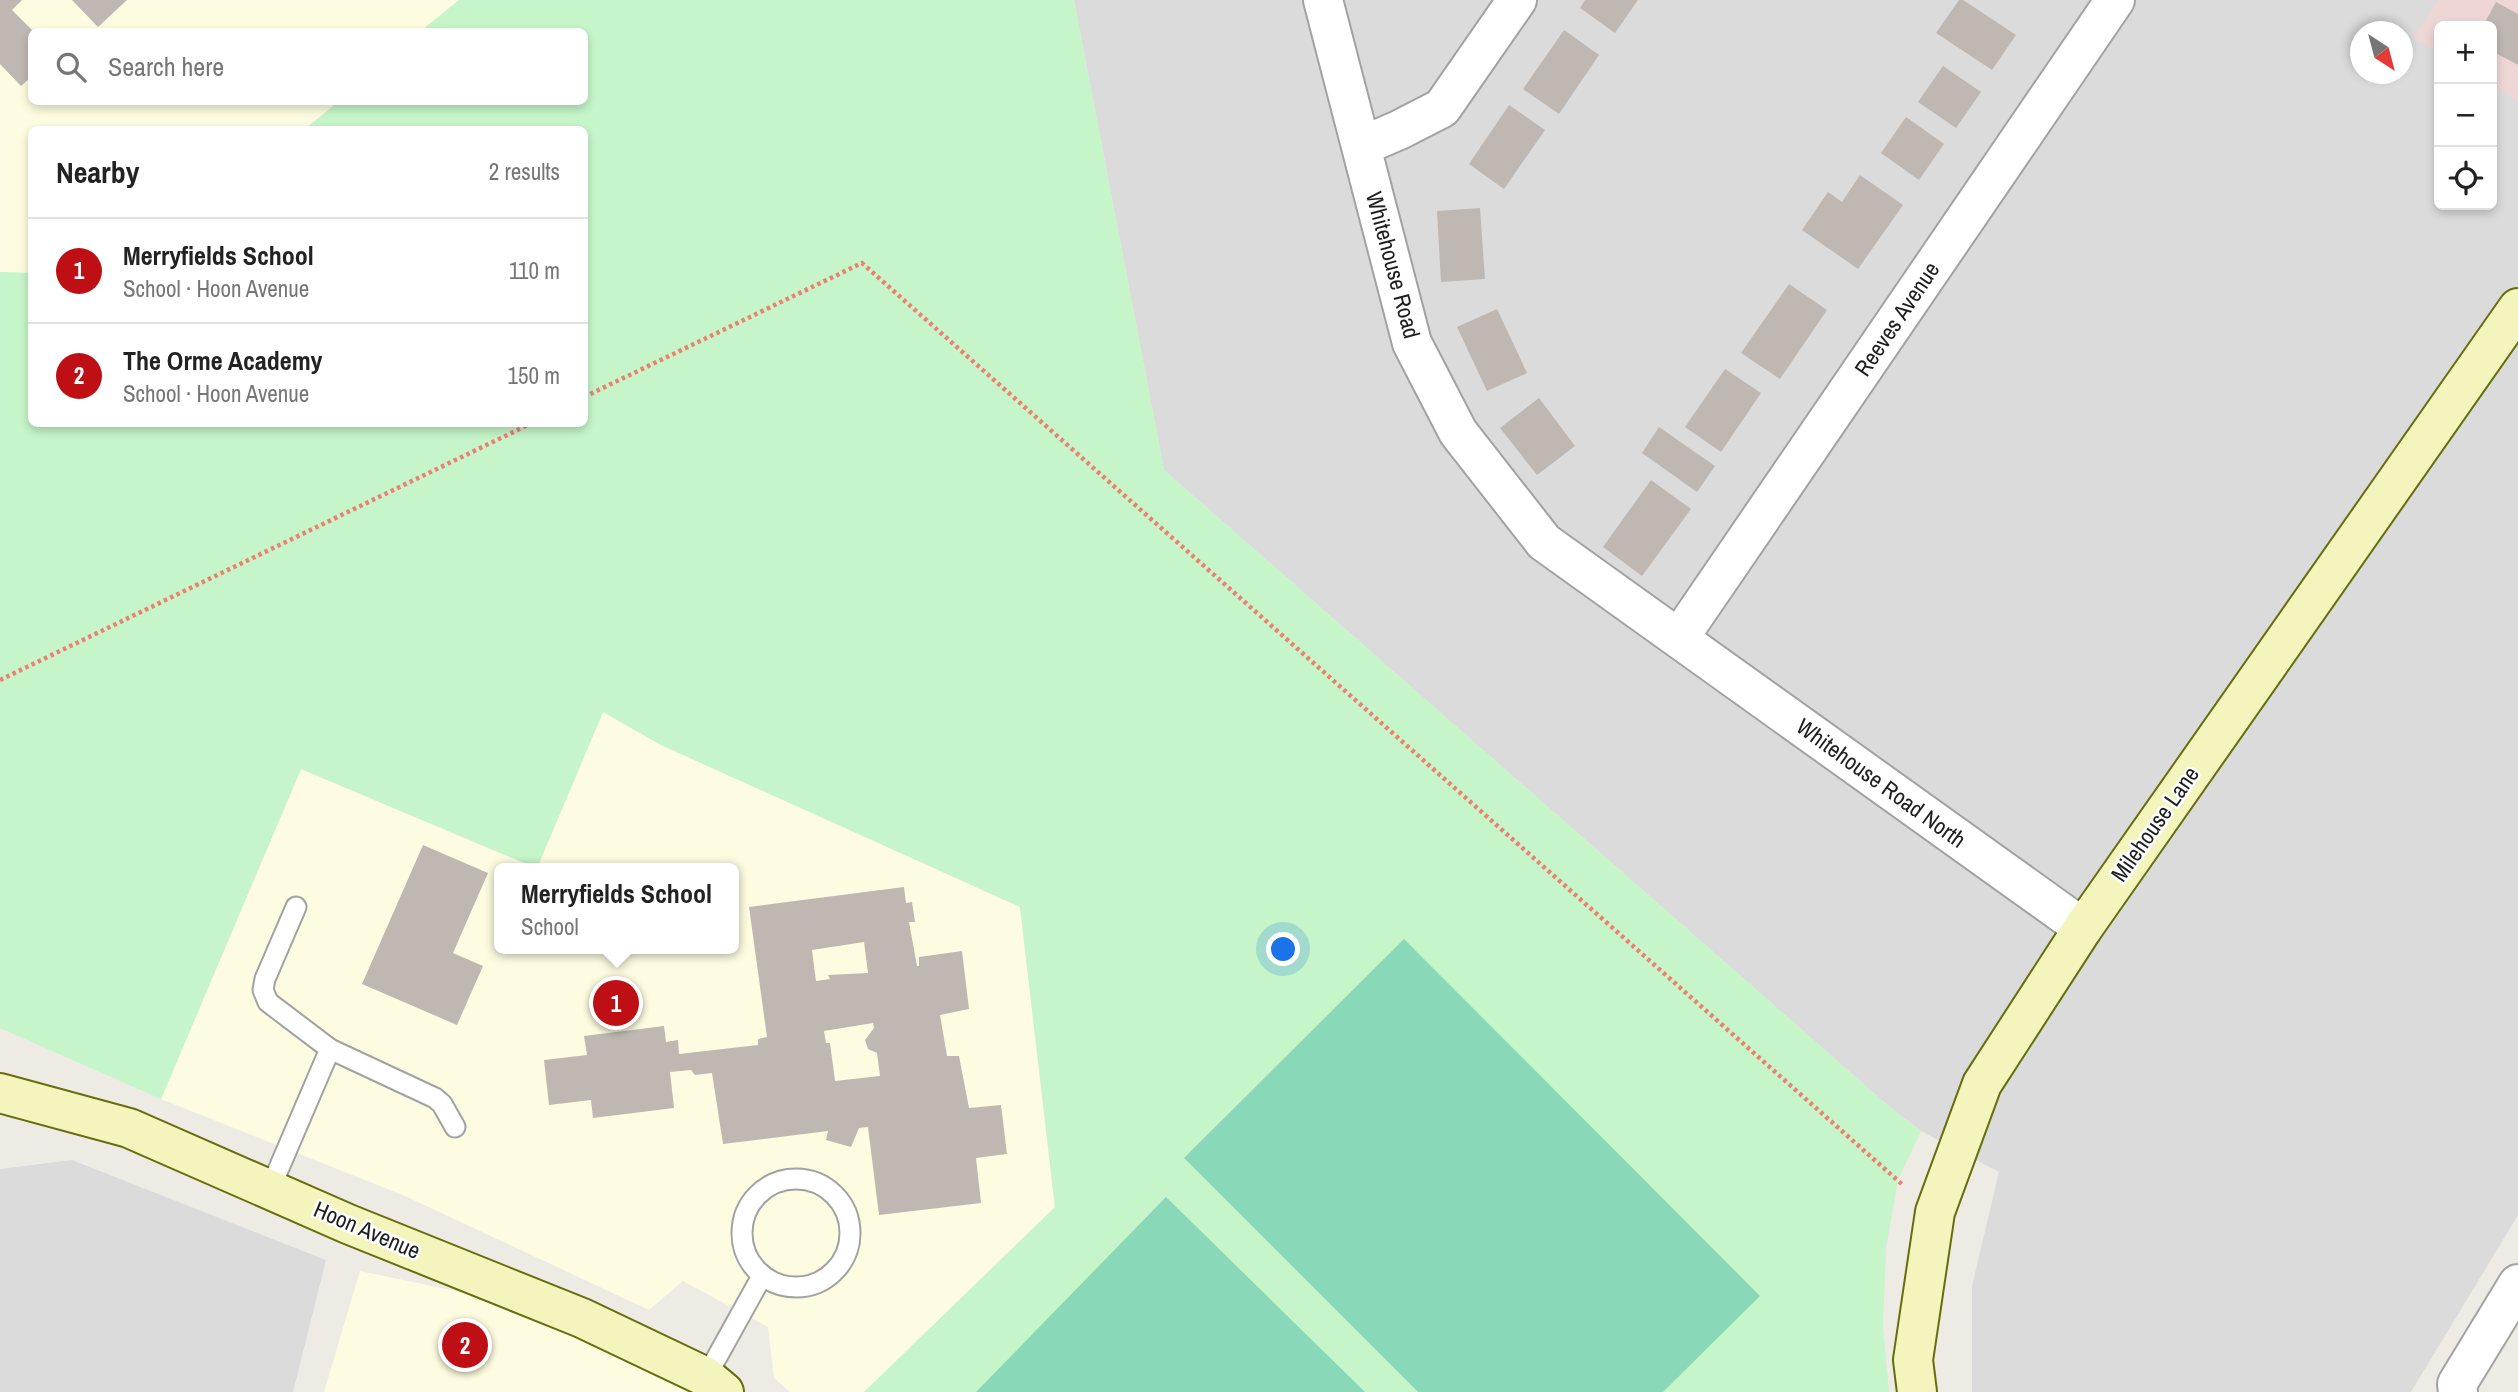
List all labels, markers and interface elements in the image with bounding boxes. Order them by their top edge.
north arrow [2350,21,2413,84]
map controls [2434,21,2497,210]
button: + [2434,21,2497,84]
search box [28,28,588,105]
icon: search [52,48,90,86]
text: Search here [108,49,224,84]
button: − [2434,84,2497,147]
button: locate [2434,147,2497,210]
text: Nearby [56,152,139,192]
text: 2 results [489,156,560,187]
street label: Whitehouse Road [1359,188,1428,342]
text: Merryfields School [123,238,314,273]
text: 1 [74,255,84,286]
text: 110 m [509,255,560,286]
street label: Reeves Avenue [1847,255,1946,382]
text: School · Hoon Avenue [123,273,309,304]
text: The Orme Academy [123,343,322,378]
text: 2 [74,360,84,391]
text: 150 m [508,360,560,391]
text: School · Hoon Avenue [123,378,309,409]
street label: Whitehouse Road North [1790,711,1972,855]
street label: Milehouse Lane [2103,760,2206,888]
popup [494,863,739,954]
text: Merryfields School [521,876,712,911]
text: School [521,911,579,942]
your location [1266,932,1300,966]
pin: 1 [593,977,639,1029]
street label: Hoon Avenue [309,1193,425,1266]
pin: 2 [442,1319,488,1371]

